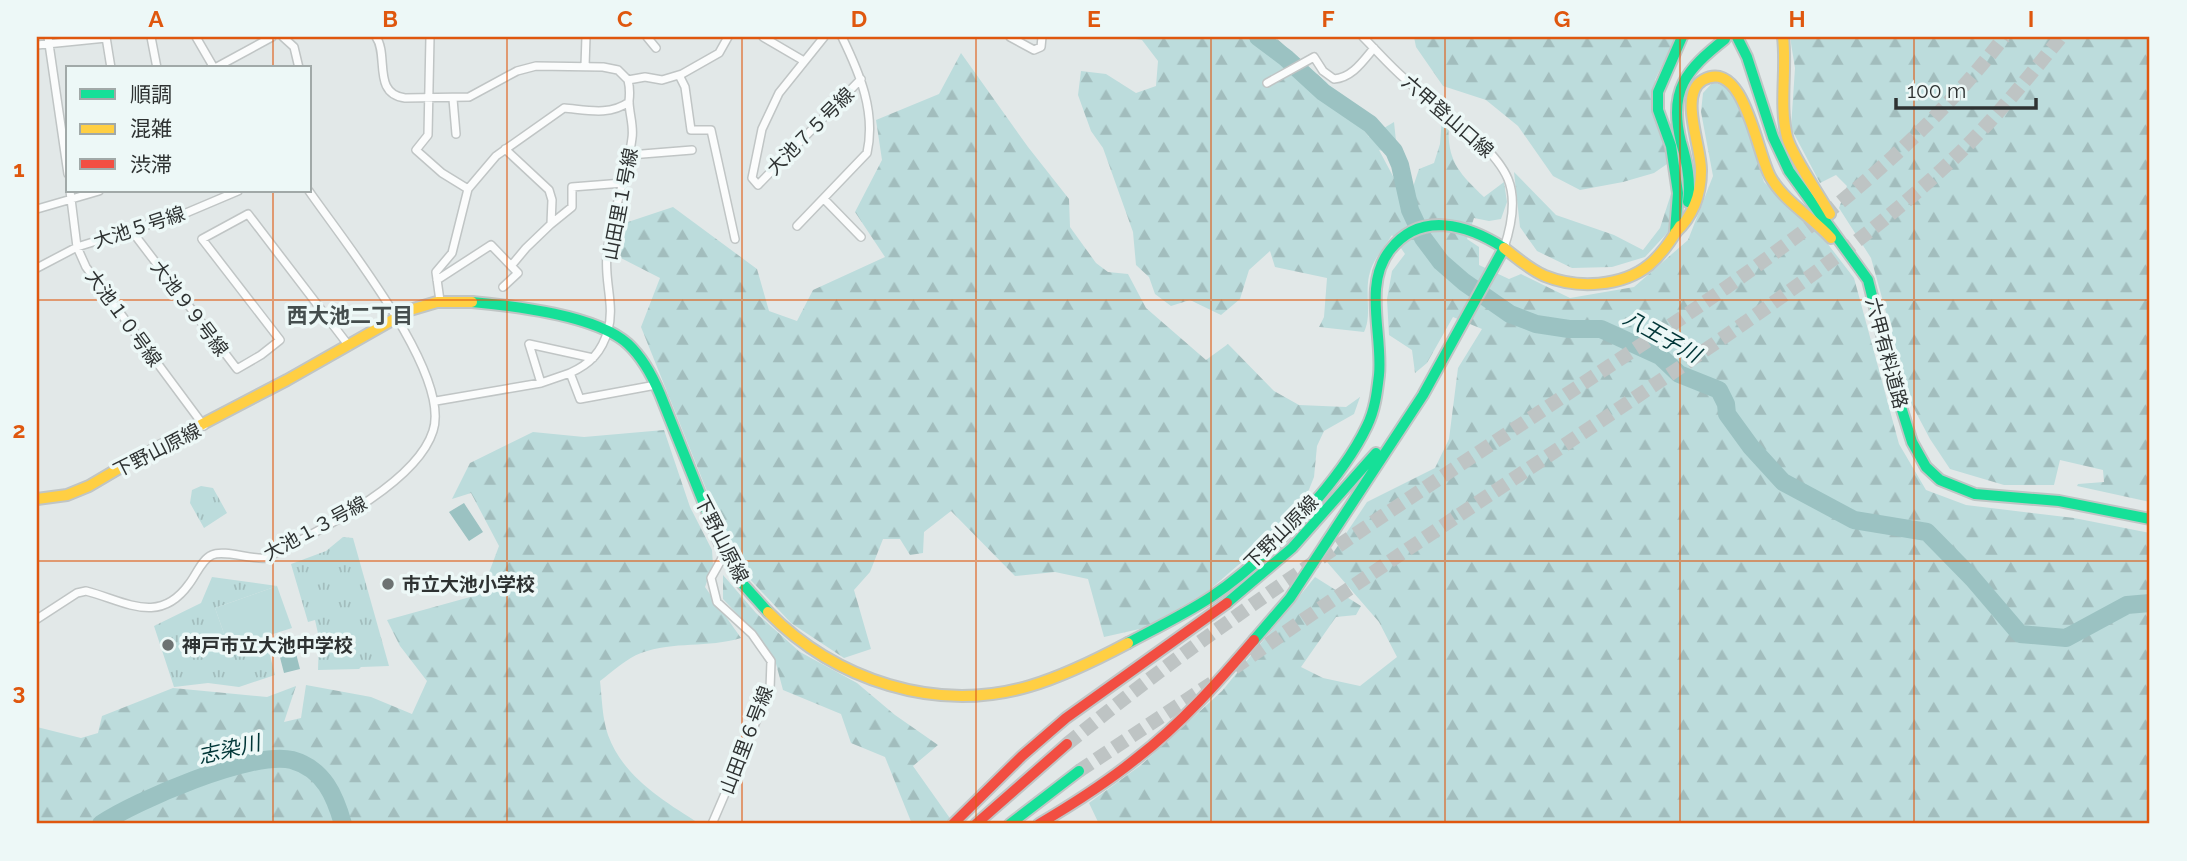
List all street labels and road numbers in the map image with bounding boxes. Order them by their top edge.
street label: 六甲登山口線 [1398,70,1498,162]
street label: 大池７５号線 [762,83,858,179]
street label: 山田里１号線 [598,146,642,262]
street label: 大池５号線 [90,202,188,252]
street label: 大池９９号線 [147,256,233,360]
street label: 大池１０号線 [82,265,166,371]
street label: 六甲有料道路 [1862,295,1912,411]
street label: 下野山原線 [110,419,204,481]
street label: 下野山原線 [1240,491,1322,573]
street label: 大池１３号線 [260,492,370,564]
street label: 下野山原線 [691,492,753,586]
street label: 山田里６号線 [715,683,777,797]

